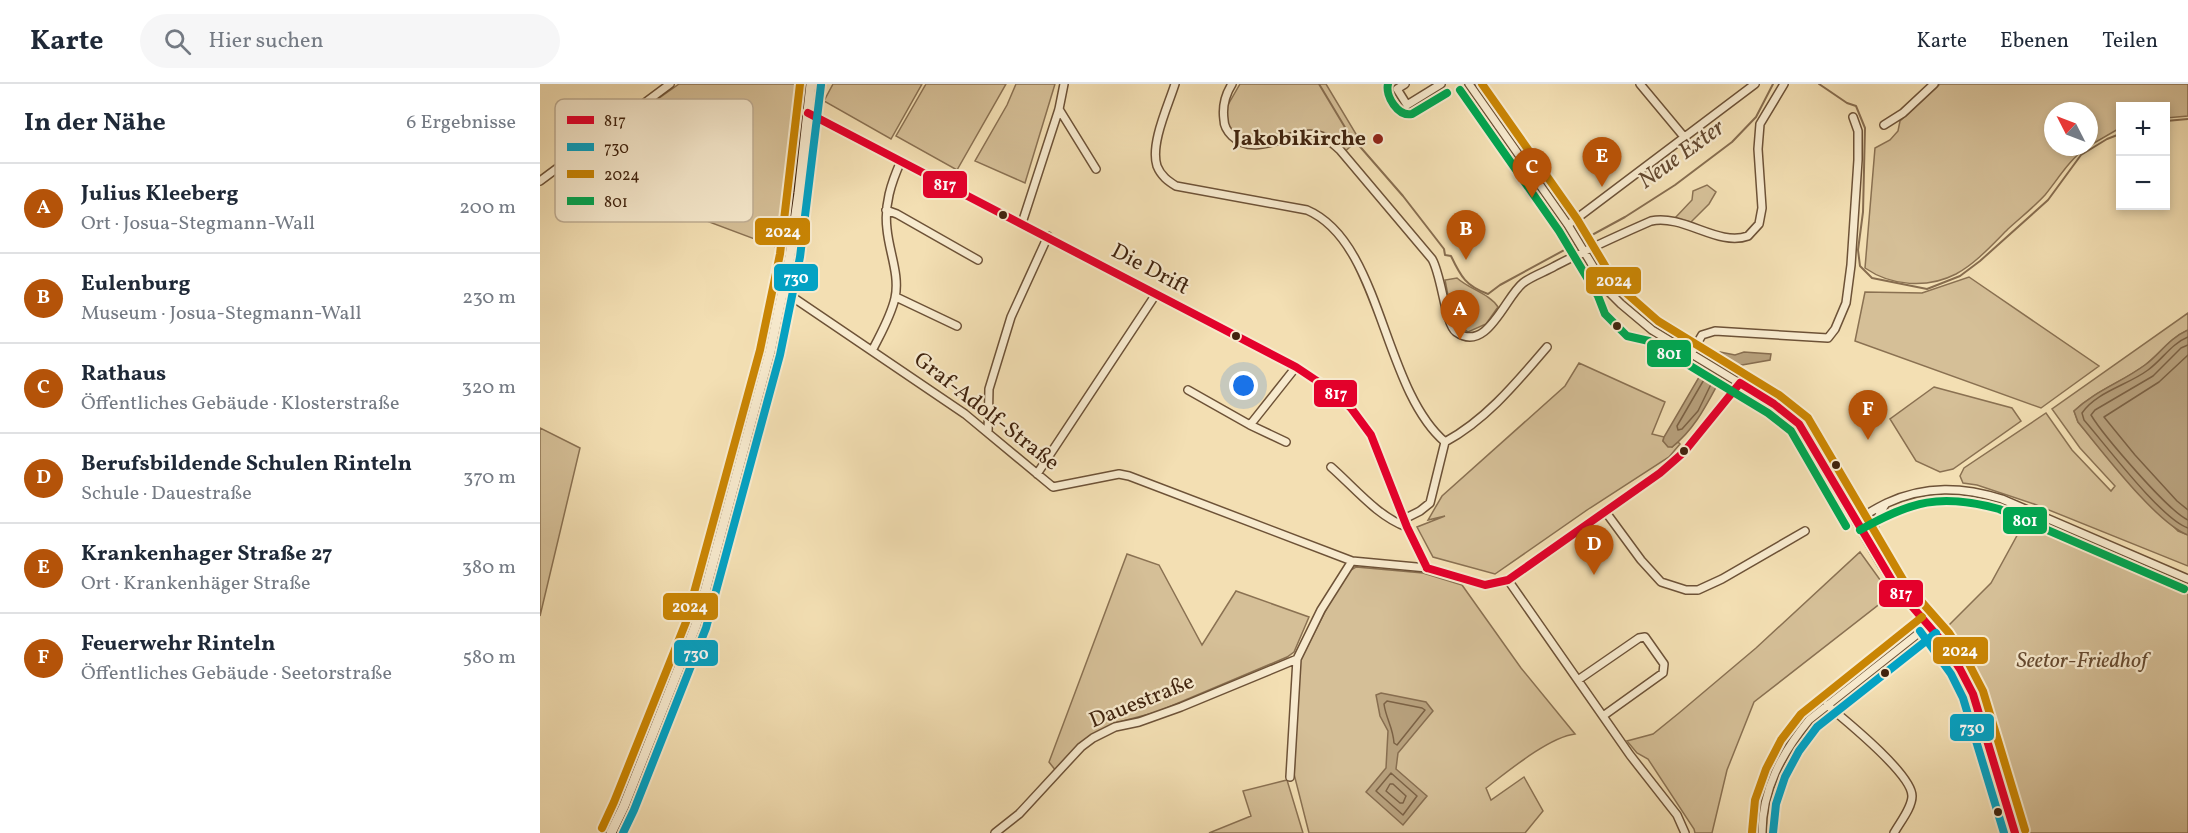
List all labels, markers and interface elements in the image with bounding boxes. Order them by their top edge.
search box [140,14,560,68]
text: Karte [30,22,104,61]
icon: search [161,25,194,58]
text: Hier suchen [209,26,324,57]
text: Karte [1916,27,1967,56]
text: Ebenen [2000,27,2069,56]
text: Teilen [2102,27,2158,56]
legend [555,99,753,222]
north arrow [2044,102,2098,156]
map controls [2116,102,2170,210]
button: + [2116,102,2170,156]
text: In der Nähe [24,105,166,141]
text: 6 Ergebnisse [406,109,516,137]
text: 817 [604,111,626,133]
water label: Neue Exter [1631,111,1733,198]
place label: Jakobikirche [1232,124,1366,155]
marker: Jakobikirche [1371,132,1385,146]
text: 730 [604,138,629,160]
pin: E [1582,138,1622,187]
pin: C [1512,148,1552,198]
button: − [2116,156,2170,210]
text: 2024 [604,165,640,187]
line badge: 817 [922,170,968,199]
text: 817 [934,175,957,197]
text: Julius Kleeberg [81,179,238,210]
text: 801 [604,192,628,214]
text: A [36,194,51,222]
text: 200 m [459,194,516,222]
unlabelled marker [997,209,1009,221]
text: Ort · Josua-Stegmann-Wall [81,210,315,238]
pin: B [1446,210,1486,260]
line badge: 2024 [754,217,811,246]
text: 2024 [765,222,801,244]
street label: Die Drift [1105,236,1195,304]
line badge: 730 [773,263,819,292]
line badge: 2024 [1585,266,1642,295]
text: 730 [783,268,809,290]
text: Eulenburg [81,269,191,300]
text: 2024 [1596,271,1632,293]
text: B [37,284,50,312]
text: 230 m [462,284,516,312]
pin: A [1440,290,1480,340]
text: Museum · Josua-Stegmann-Wall [81,300,362,328]
unlabelled marker [1611,320,1623,332]
unlabelled marker [1230,330,1242,342]
line badge: 801 [1646,339,1692,368]
text: 801 [1656,344,1682,366]
street label: Graf-Adolf-Straße [906,345,1066,479]
text: Rathaus [81,359,166,390]
your location [1229,371,1258,400]
text: C [37,374,50,402]
text: 320 m [461,374,516,402]
line badge: 817 [1313,379,1358,408]
text: 817 [1325,384,1348,406]
text: Öffentliches Gebäude · Klosterstraße [81,390,400,418]
pin: F [1848,390,1888,440]
unlabelled marker [1678,445,1690,457]
text: Berufsbildende Schulen Rinteln [81,449,412,480]
unlabelled marker [1830,459,1842,471]
text: D [36,464,51,492]
text: 370 m [463,464,516,492]
text: Schule · Dauestraße [81,480,252,508]
line badge: 801 [2002,506,2048,535]
text: 801 [2012,511,2038,533]
pin: D [1574,526,1614,575]
text: Krankenhager Straße 27 [81,539,333,570]
text: E [37,554,50,582]
text: 380 m [462,554,516,582]
text: Ort · Krankenhäger Straße [81,570,311,598]
line badge: 817 [1878,579,1924,608]
text: 817 [1890,584,1913,606]
line badge: 2024 [662,592,719,621]
text: 2024 [672,597,708,619]
text: Feuerwehr Rinteln [81,629,276,660]
line badge: 2024 [1932,636,1989,665]
line badge: 730 [673,639,719,667]
text: 2024 [1942,641,1978,663]
text: F [38,644,49,672]
text: 580 m [463,644,516,672]
text: 730 [683,644,709,666]
park label: Seetor-Friedhof [2017,646,2152,677]
text: Öffentliches Gebäude · Seetorstraße [81,660,392,688]
street label: Dauestraße [1085,667,1199,737]
unlabelled marker [1879,667,1891,679]
line badge: 730 [1949,713,1995,742]
text: 730 [1959,718,1985,740]
unlabelled marker [1992,806,2004,818]

